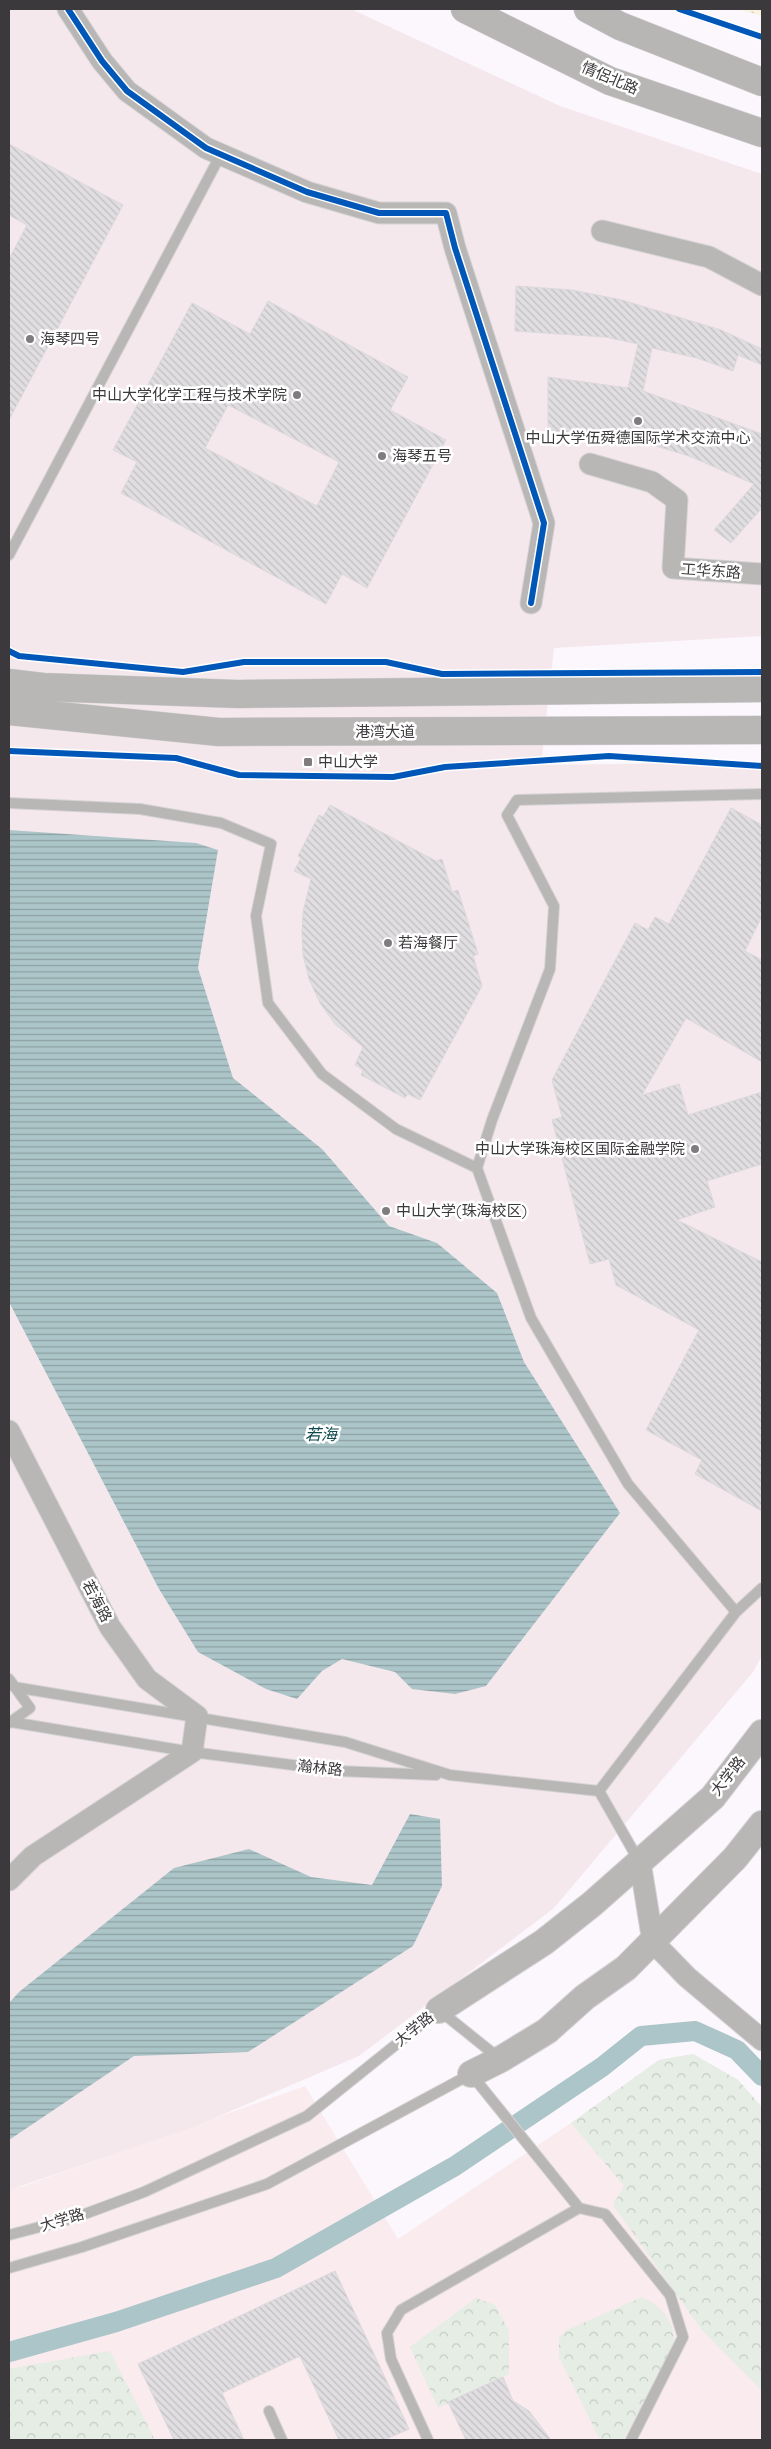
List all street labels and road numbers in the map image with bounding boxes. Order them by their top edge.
street label: 情侶北路 [579,57,642,98]
street label: 工华东路 [680,559,742,582]
street label: 港湾大道 [355,722,415,741]
street label: 若海路 [78,1576,116,1625]
street label: 大学路 [706,1752,749,1799]
street label: 瀚林路 [297,1756,343,1779]
street label: 大学路 [390,2007,437,2050]
street label: 大学路 [38,2204,86,2235]

